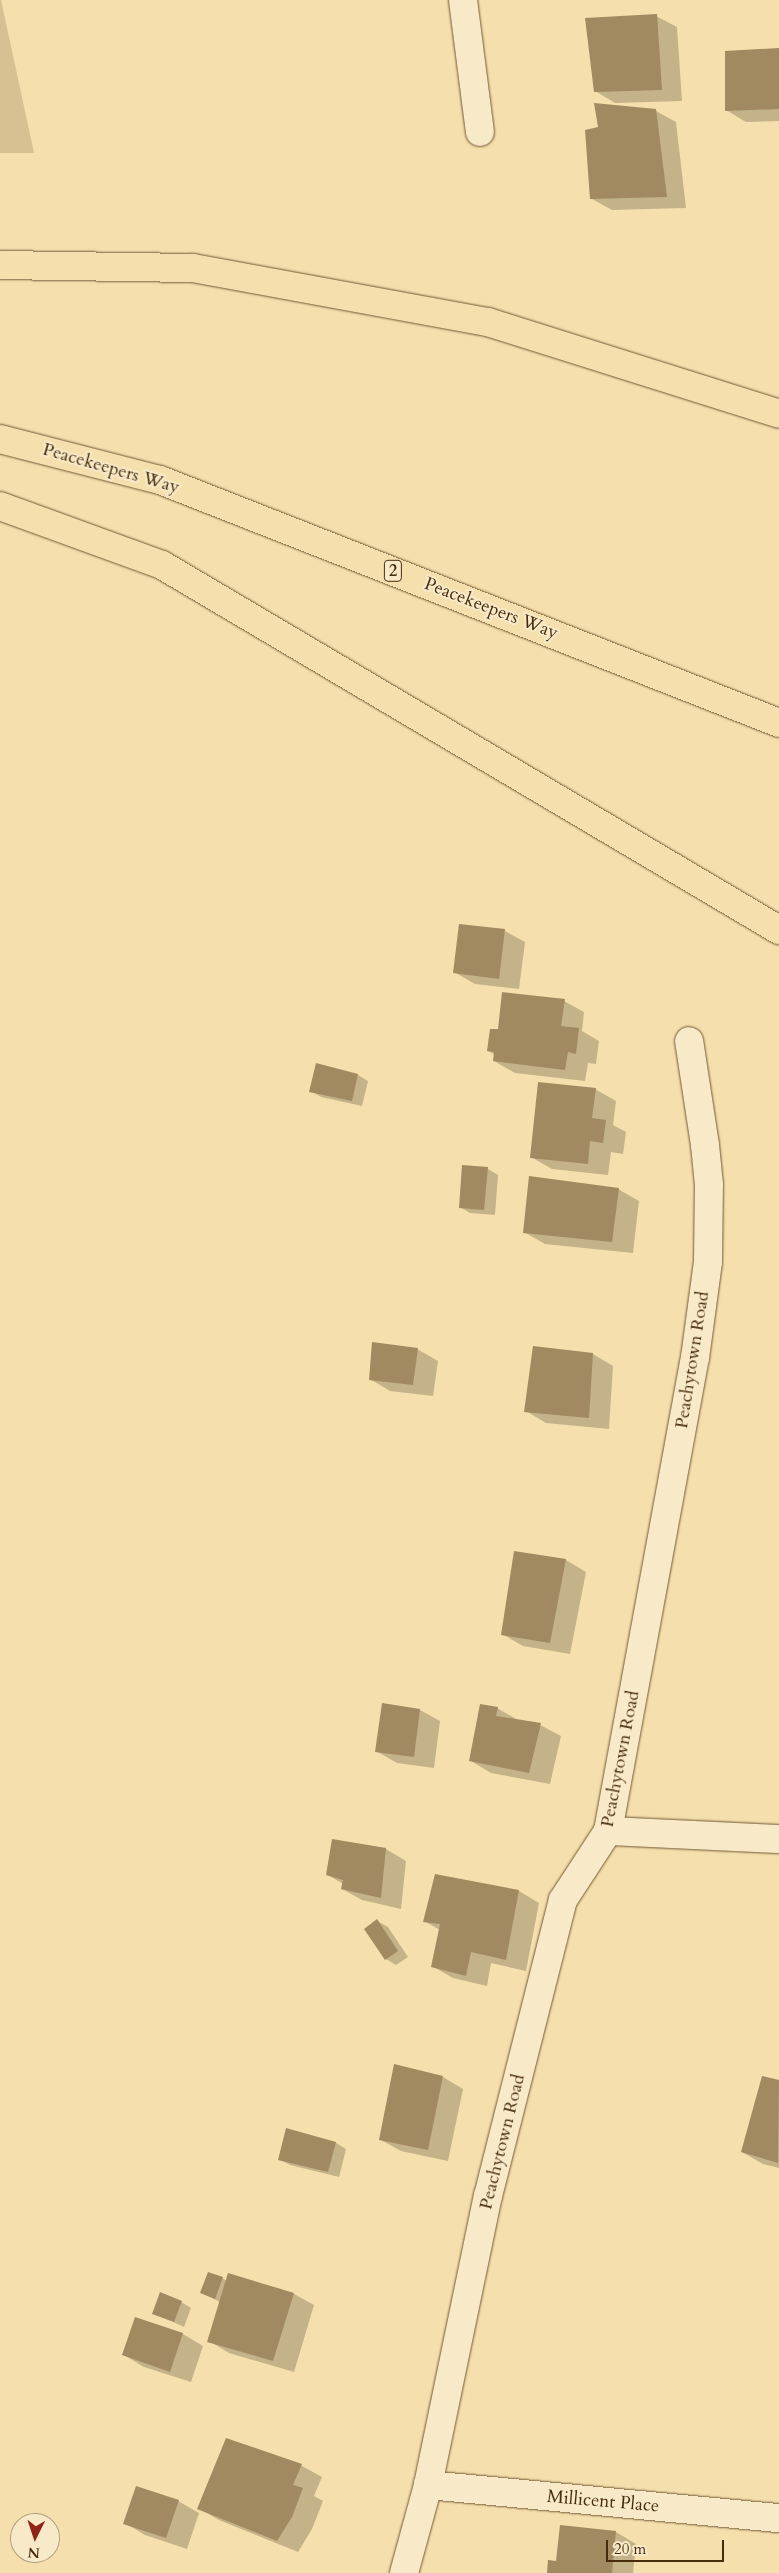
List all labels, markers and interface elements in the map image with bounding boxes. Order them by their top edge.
street label: Peacekeepers Way [40,439,182,499]
road number: 2 [383,558,403,584]
street label: Peacekeepers Way [421,574,561,644]
street label: Peachytown Road [671,1290,715,1430]
street label: Peachytown Road [597,1689,645,1829]
street label: Peachytown Road [476,2072,530,2212]
street label: Millicent Place [546,2486,660,2518]
north arrow [10,2513,60,2563]
scale bar [609,2530,726,2562]
text: 20 m [614,2539,646,2559]
text: N [27,2543,41,2562]

